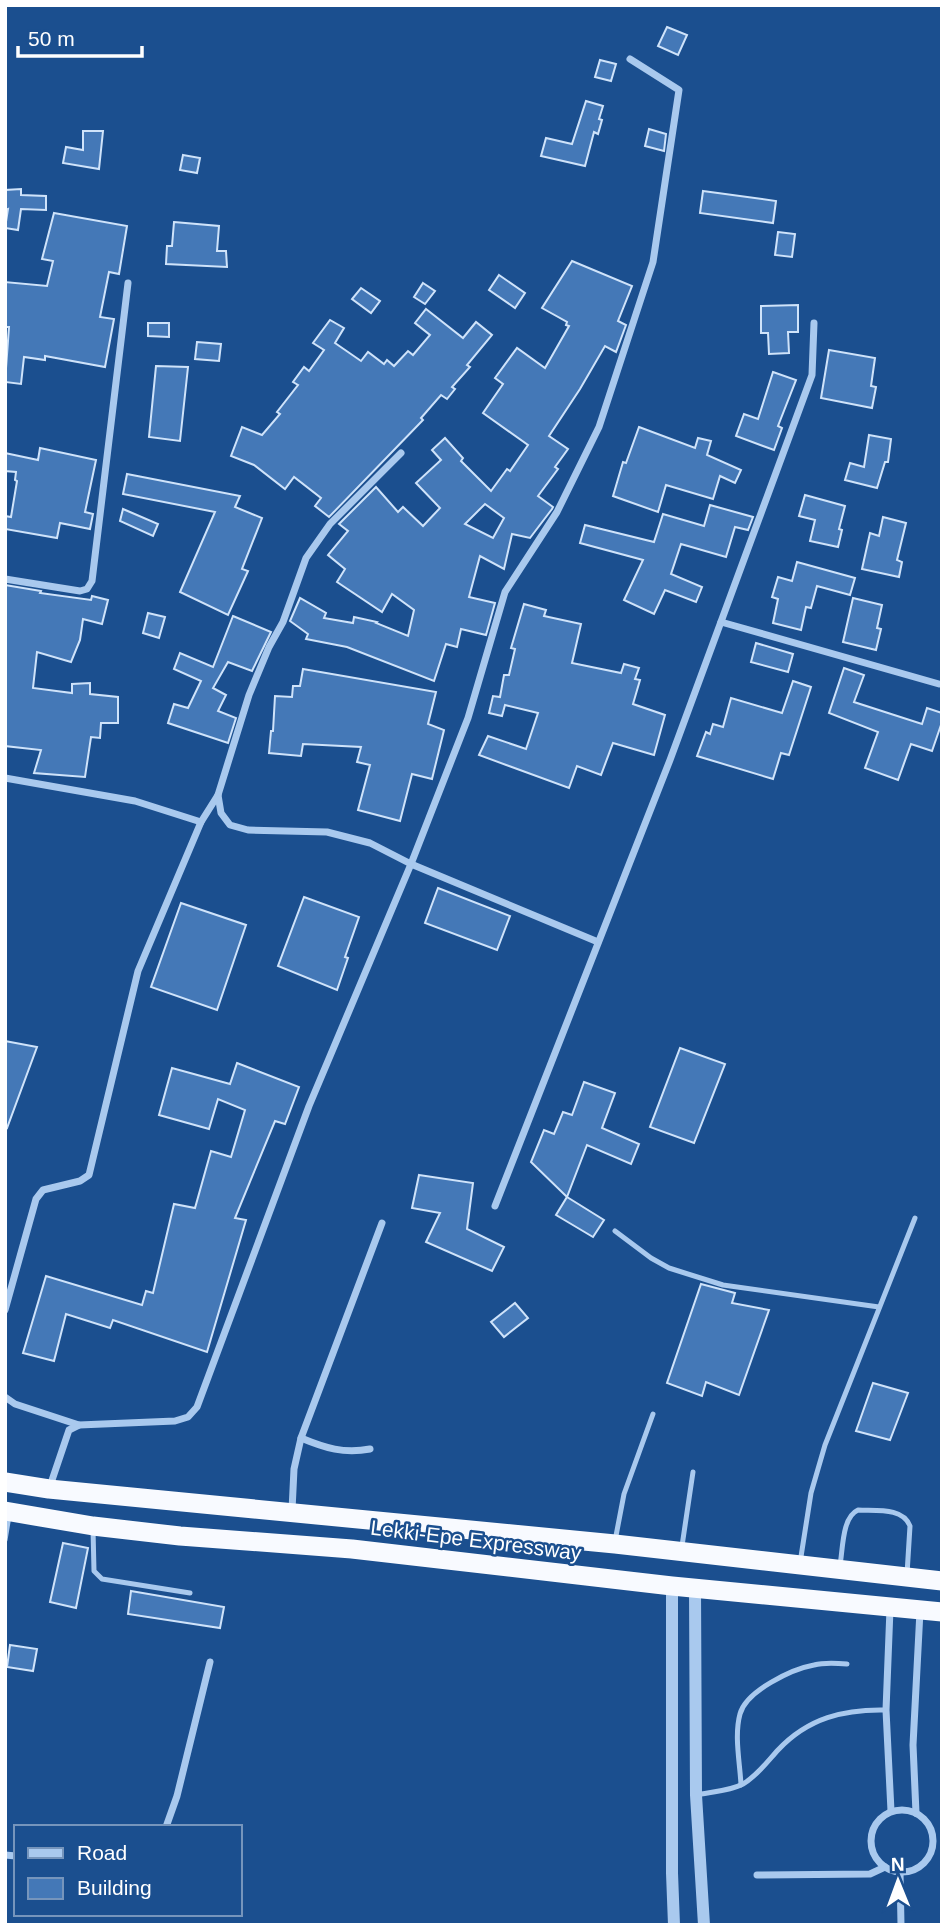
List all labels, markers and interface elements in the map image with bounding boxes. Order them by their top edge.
scale bar [18,14,142,58]
text: 50 m [28,27,75,50]
street label: Lekki-Epe Expressway [369,1516,583,1564]
legend [14,1825,242,1916]
text: Road [77,1841,127,1864]
north arrow [863,1846,933,1916]
text: N [891,1854,905,1875]
text: Building [77,1876,152,1899]

